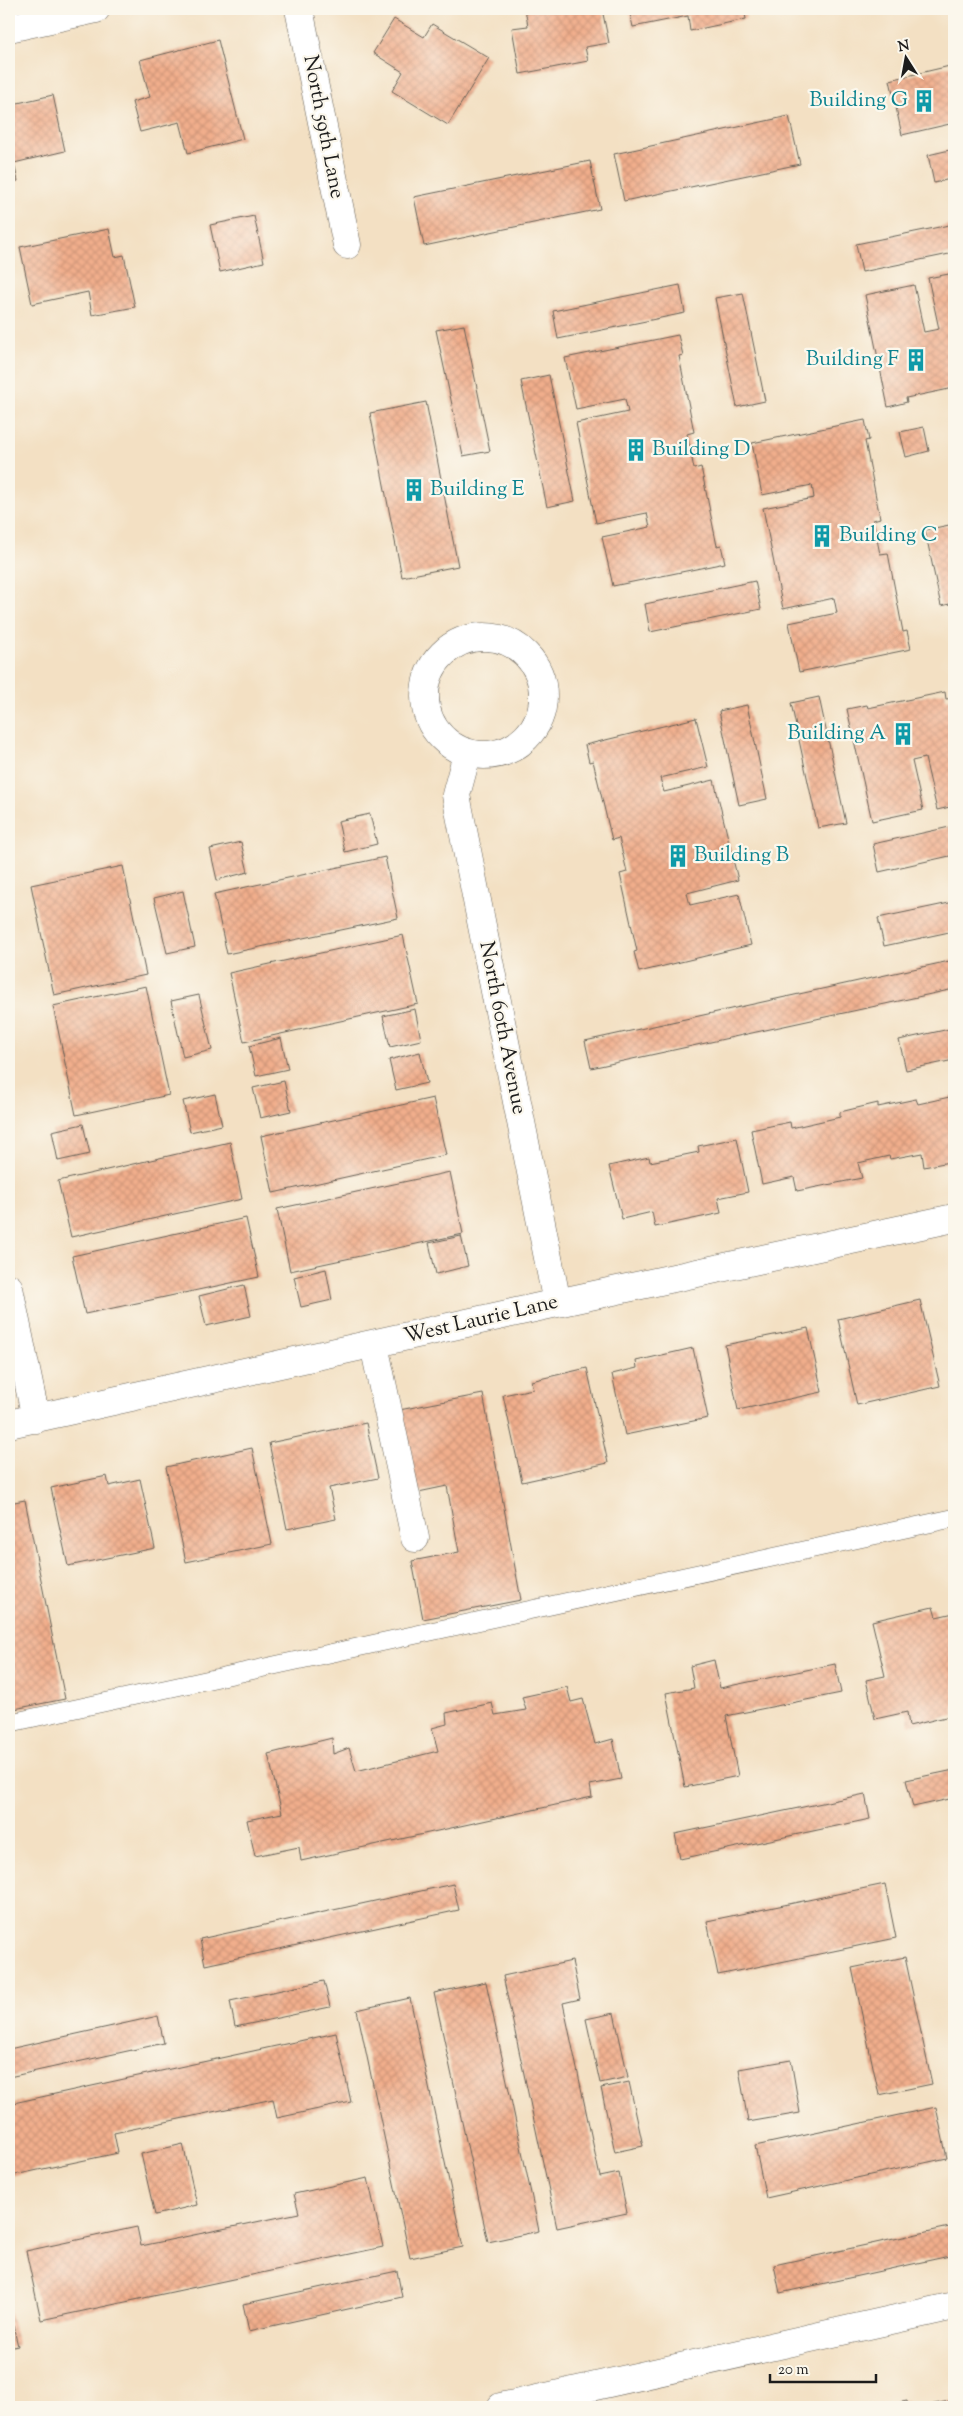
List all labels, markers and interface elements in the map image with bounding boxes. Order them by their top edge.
north arrow [880,32,930,82]
text: N [897,36,911,58]
street label: North 59th Lane [294,53,352,201]
place label: Building G [809,86,908,116]
building icon: Building G [911,88,937,114]
place label: Building F [806,345,899,375]
building icon: Building F [903,347,929,373]
place label: Building D [652,435,750,465]
building icon: Building D [623,437,649,463]
place label: Building E [430,475,525,505]
building icon: Building E [401,477,427,503]
place label: Building C [839,521,938,551]
building icon: Building C [809,523,835,549]
place label: Building A [787,719,886,749]
building icon: Building A [890,721,916,747]
place label: Building B [694,841,789,871]
building icon: Building B [665,843,691,869]
street label: North 60th Avenue [471,939,533,1117]
street label: West Laurie Lane [401,1288,561,1352]
scale bar [770,2351,877,2383]
text: 20 m [778,2360,809,2381]

